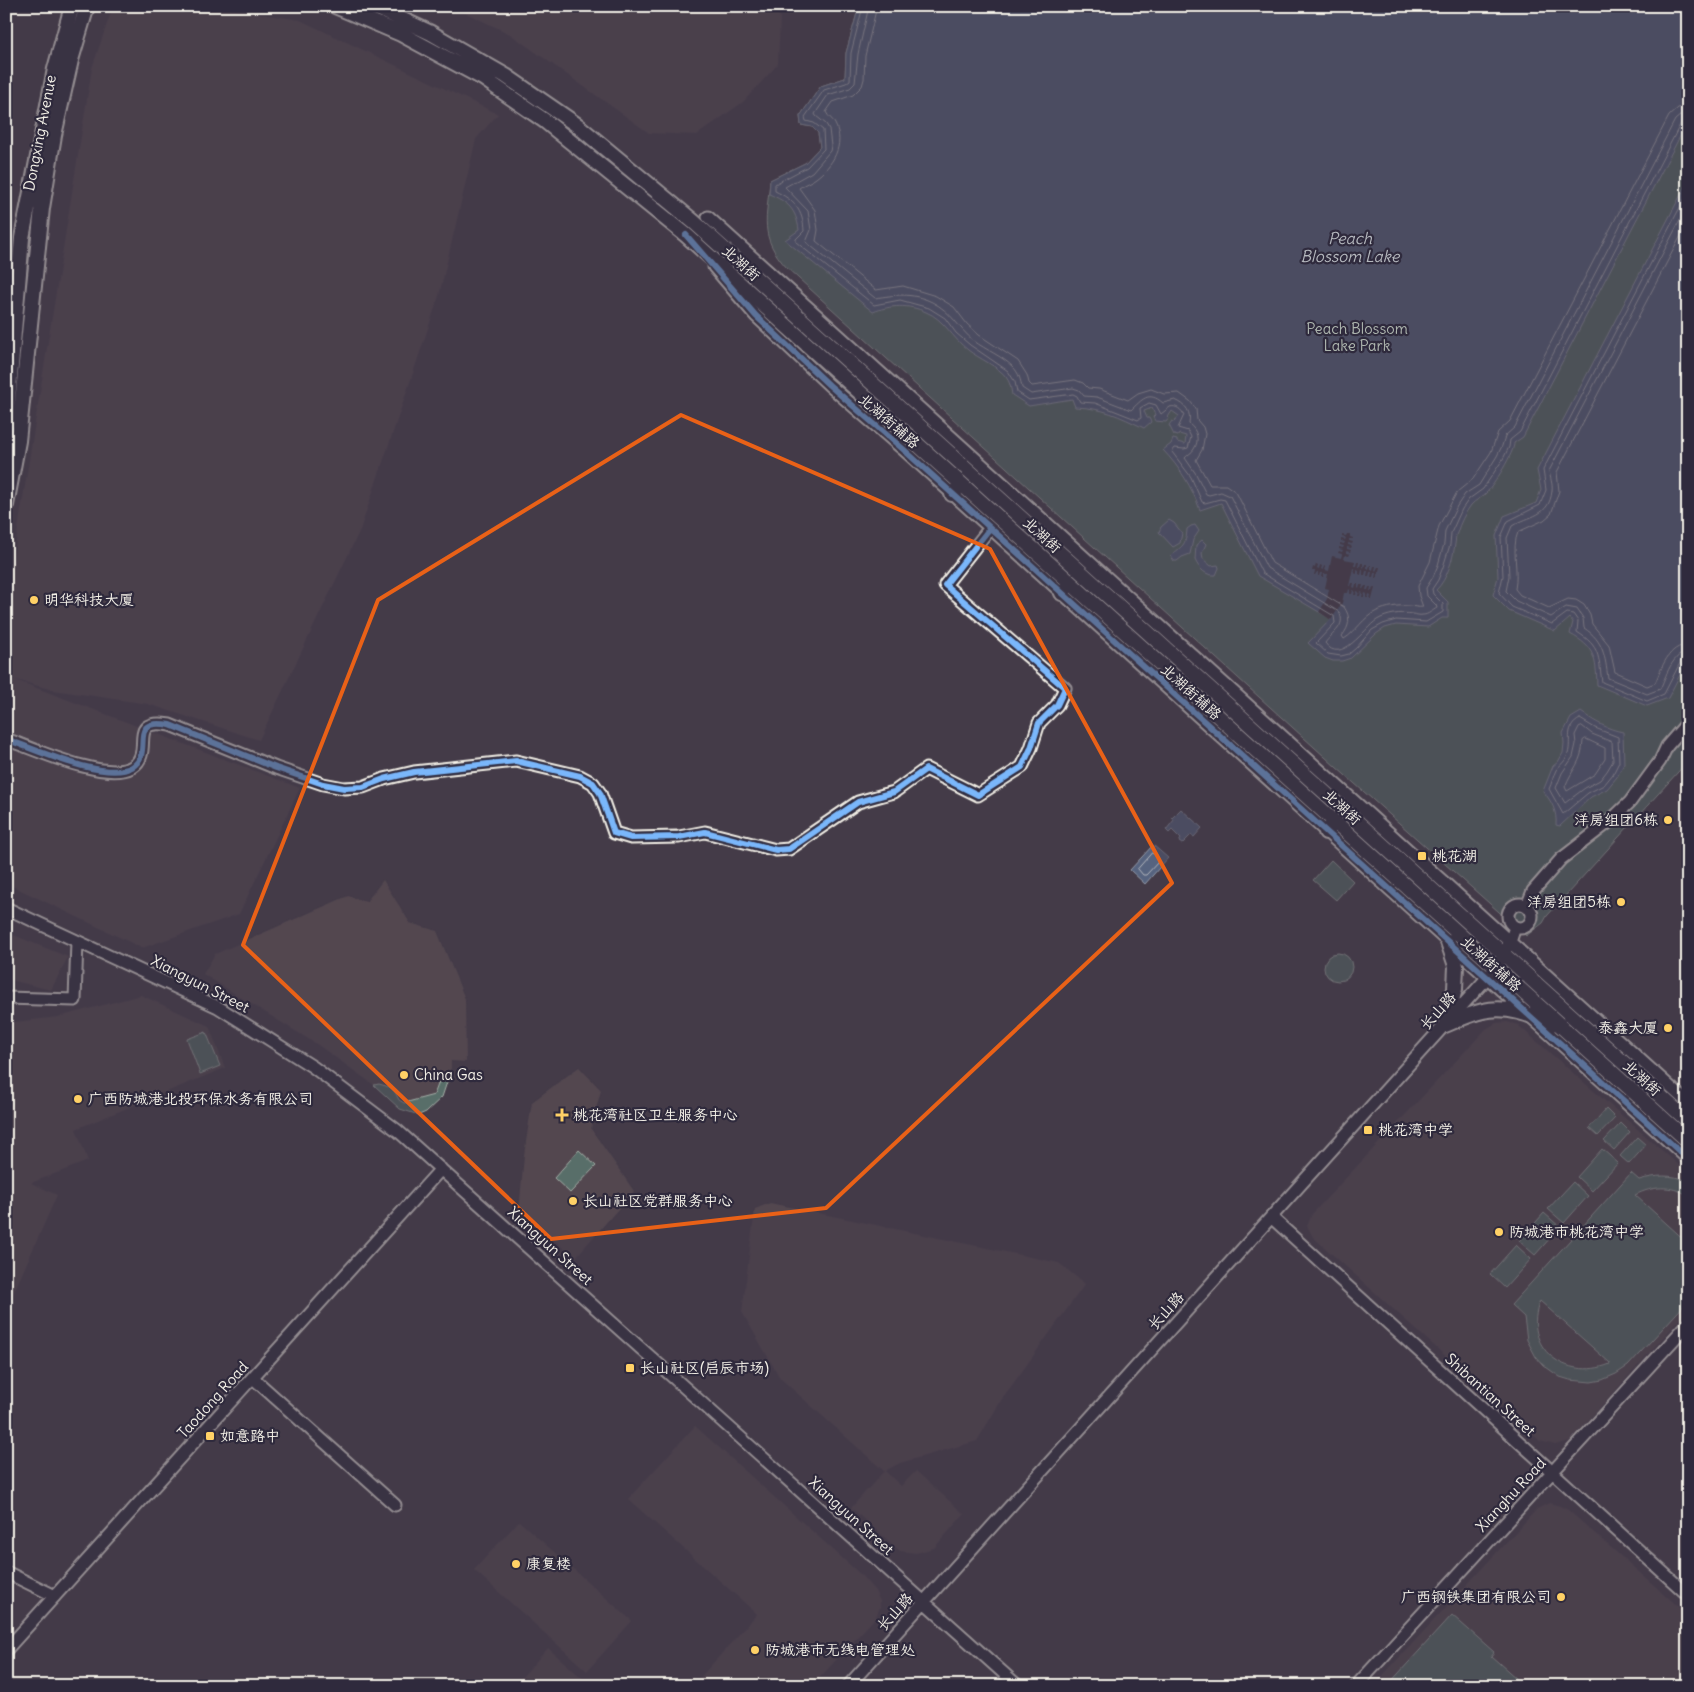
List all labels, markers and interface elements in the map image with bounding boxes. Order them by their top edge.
street label: Dongxing Avenue [19,73,60,193]
water label: Peach Blossom Lake [1301,228,1401,266]
street label: 北湖街 [718,241,764,285]
park label: Peach Blossom Lake Park [1306,319,1408,355]
street label: 北湖街辅路 [855,389,924,452]
street label: 北湖街 [1019,513,1065,557]
place label: 明华科技大厦 [44,590,134,609]
marker: 明华科技大厦 [28,594,40,606]
street label: 北湖街辅路 [1157,659,1226,724]
street label: 北湖街 [1319,785,1365,829]
place label: 洋房组团6栋 [1574,810,1658,829]
marker: 洋房组团6栋 [1662,814,1674,826]
place label: 桃花湖 [1432,846,1477,865]
marker: 桃花湖 [1416,850,1428,862]
place label: 洋房组团5栋 [1527,892,1611,911]
marker: 洋房组团5栋 [1615,896,1627,908]
street label: 北湖街辅路 [1457,931,1526,996]
street label: Xiangyun Street [148,951,253,1017]
street label: 长山路 [1416,988,1460,1034]
place label: 泰鑫大厦 [1598,1018,1658,1037]
marker: 泰鑫大厦 [1662,1022,1674,1034]
street label: 北湖街 [1619,1056,1665,1100]
place label: China Gas [414,1065,483,1084]
marker: China Gas [398,1069,410,1081]
place label: 广西防城港北投环保水务有限公司 [88,1089,313,1108]
marker: 广西防城港北投环保水务有限公司 [72,1093,84,1105]
place label: 桃花湾社区卫生服务中心 [573,1105,738,1124]
marker: 桃花湾社区卫生服务中心 [555,1108,569,1122]
place label: 桃花湾中学 [1378,1120,1453,1139]
marker: 桃花湾中学 [1362,1124,1374,1136]
place label: 长山社区党群服务中心 [583,1191,733,1210]
marker: 长山社区党群服务中心 [567,1195,579,1207]
street label: Xiangyun Street [504,1202,597,1289]
place label: 防城港市桃花湾中学 [1509,1222,1644,1241]
marker: 防城港市桃花湾中学 [1493,1226,1505,1238]
street label: 长山路 [1144,1288,1188,1334]
street label: Shibantian Street [1441,1349,1539,1440]
street label: Taodong Road [173,1357,252,1442]
place label: 长山社区(启辰市场) [640,1358,769,1377]
marker: 长山社区(启辰市场) [624,1362,636,1374]
place label: 如意路中 [220,1426,280,1445]
marker: 如意路中 [204,1430,216,1442]
street label: Xianghu Road [1471,1454,1550,1536]
street label: Xiangyun Street [805,1472,898,1559]
place label: 康复楼 [526,1554,571,1573]
marker: 康复楼 [510,1558,522,1570]
place label: 广西钢铁集团有限公司 [1401,1587,1551,1606]
street label: 长山路 [873,1589,917,1635]
marker: 广西钢铁集团有限公司 [1555,1591,1567,1603]
place label: 防城港市无线电管理处 [765,1640,915,1659]
marker: 防城港市无线电管理处 [749,1644,761,1656]

